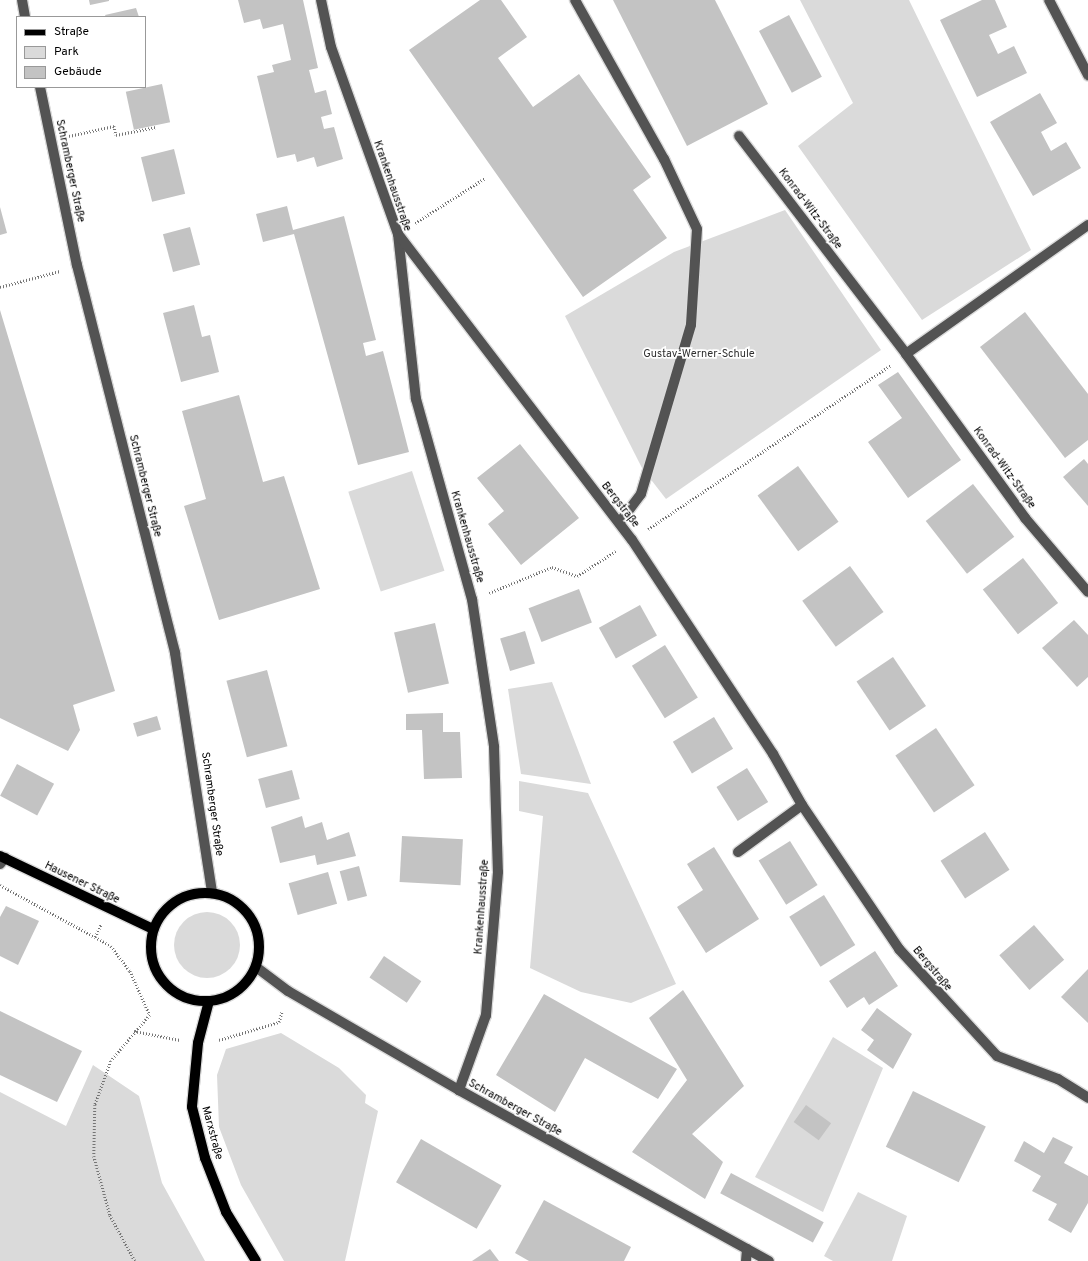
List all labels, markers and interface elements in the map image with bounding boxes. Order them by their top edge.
legend [16,16,146,88]
text: Straße [54,24,89,40]
text: Park [54,44,79,60]
text: Gebäude [54,64,102,80]
street label: Schramberger Straße [53,118,87,224]
street label: Krankenhausstraße [370,139,414,233]
street label: Konrad-Witz-Straße [775,166,845,252]
park label: Gustav-Werner-Schule [643,347,755,361]
street label: Konrad-Witz-Straße [970,425,1038,511]
street label: Schramberger Straße [126,433,164,539]
street label: Bergstraße [598,480,642,530]
street label: Krankenhausstraße [448,489,486,585]
street label: Schramberger Straße [198,751,226,857]
street label: Hausener Straße [42,859,122,907]
street label: Krankenhausstraße [472,859,492,955]
street label: Bergstraße [910,944,954,994]
street label: Schramberger Straße [466,1077,564,1139]
street label: Marxstraße [199,1105,225,1161]

